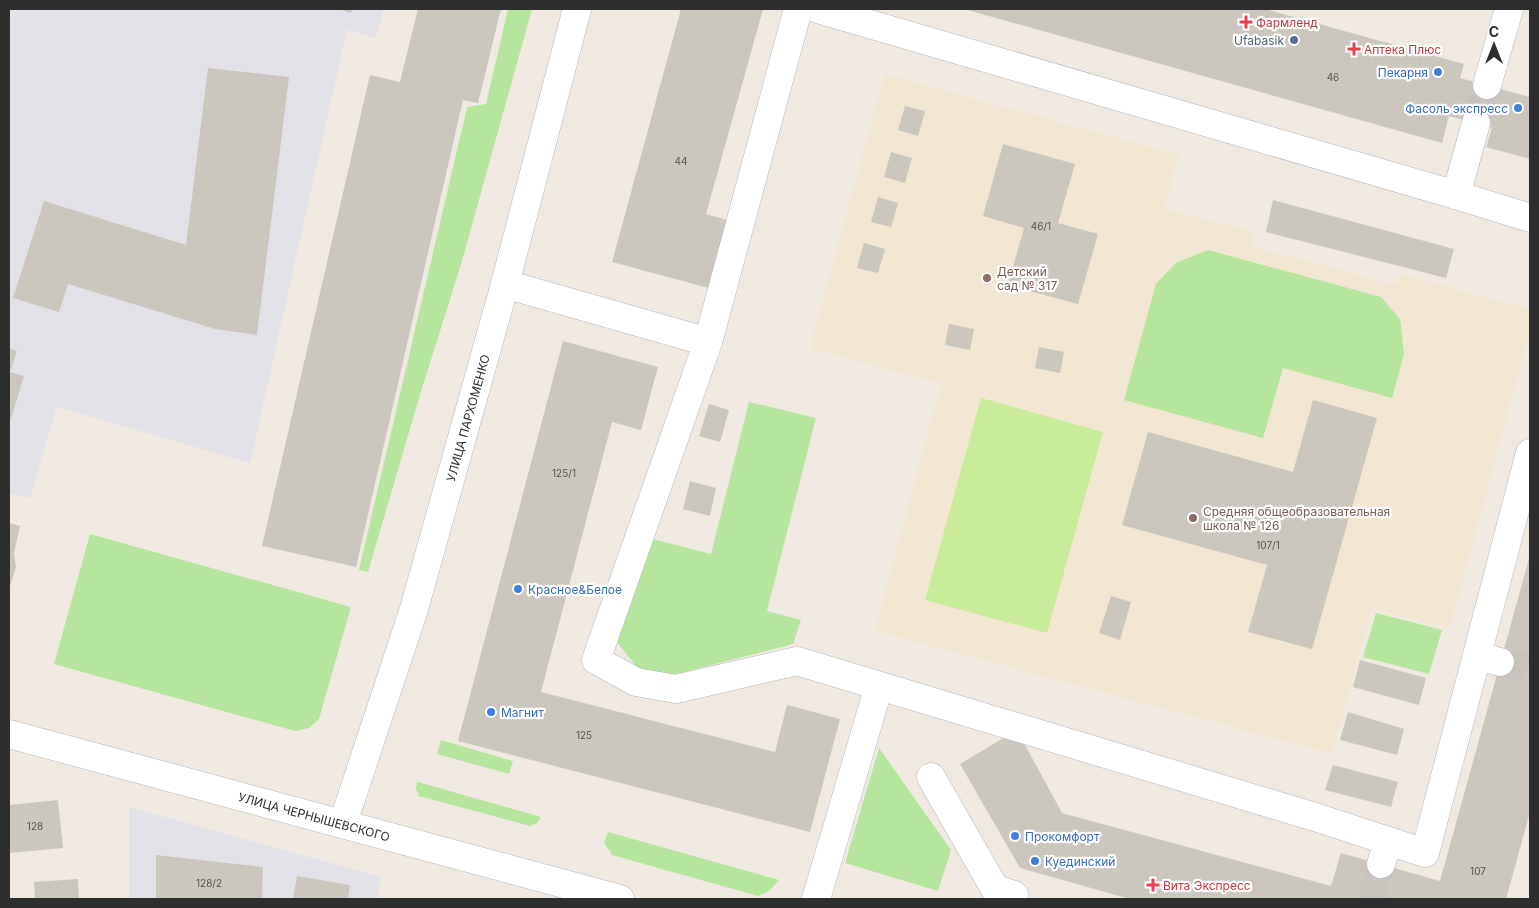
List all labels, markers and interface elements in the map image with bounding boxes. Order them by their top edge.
place label: Фармленд [1256,15,1318,30]
marker: Фармленд [1240,16,1252,28]
north arrow [1469,20,1519,70]
text: С [1489,23,1499,40]
place label: Ufabasik [1234,33,1284,48]
marker: Ufabasik [1288,34,1300,46]
place label: Аптека Плюс [1364,42,1441,57]
marker: Аптека Плюс [1348,43,1360,55]
place label: Пекарня [1378,65,1428,80]
marker: Пекарня [1432,66,1444,78]
house number: 46 [1327,71,1339,83]
place label: Фасоль экспресс [1405,101,1508,116]
marker: Фасоль экспресс [1512,102,1524,114]
house number: 44 [675,155,687,167]
house number: 46/1 [1031,220,1051,232]
place label: Детский сад № 317 [997,264,1057,293]
marker: Детский сад № 317 [981,272,993,284]
street label: УЛИЦА ПАРХОМЕНКО [443,352,492,483]
house number: 125/1 [552,467,576,479]
place label: Средняя общеобразовательная школа № 126 [1203,504,1390,533]
marker: Средняя общеобразовательная школа № 126 [1187,512,1199,524]
house number: 107/1 [1256,539,1280,551]
place label: Красное&Белое [528,582,622,597]
marker: Красное&Белое [512,583,524,595]
place label: Магнит [501,705,544,720]
marker: Магнит [485,706,497,718]
house number: 125 [576,729,592,741]
street label: УЛИЦА ЧЕРНЫШЕВСКОГО [236,789,392,844]
house number: 128 [27,820,43,832]
place label: Прокомфорт [1025,829,1100,844]
marker: Прокомфорт [1009,830,1021,842]
place label: Куединский [1045,854,1115,869]
marker: Куединский [1029,855,1041,867]
house number: 107 [1470,865,1486,877]
house number: 128/2 [196,877,222,889]
place label: Вита Экспресс [1163,878,1251,893]
marker: Вита Экспресс [1147,879,1159,891]

